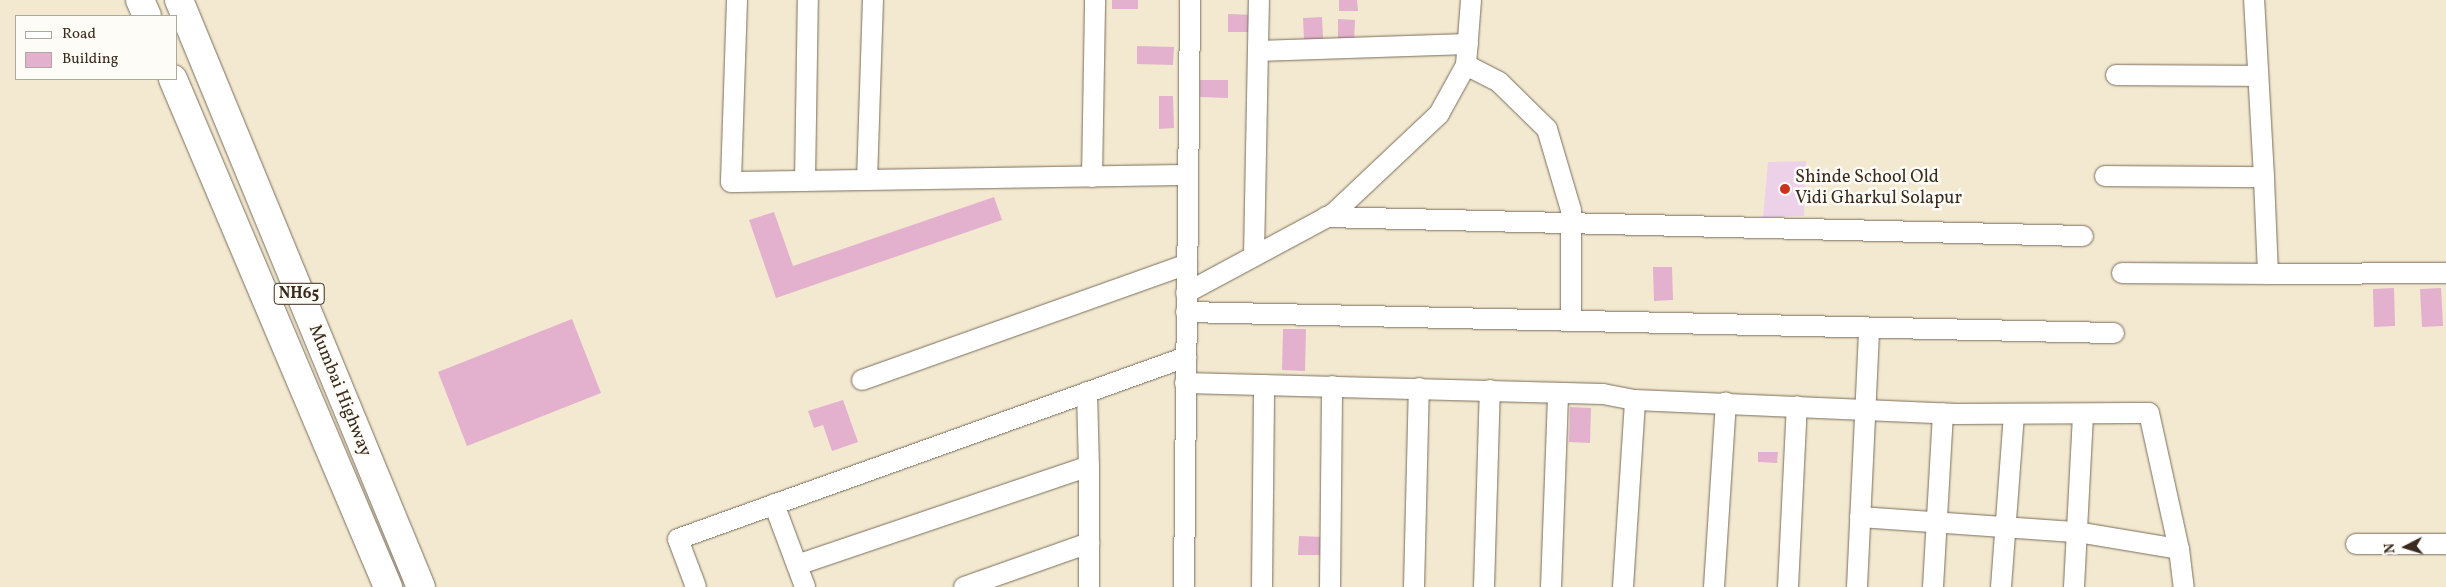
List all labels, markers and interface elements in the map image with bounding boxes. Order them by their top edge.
legend [15,15,178,80]
text: Road [62,24,96,45]
text: Building [62,49,118,70]
place label: Shinde School Old Vidi Gharkul Solapur [1795,168,1962,210]
marker: Shinde School Old Vidi Gharkul Solapur [1779,183,1791,195]
road number: NH65 [273,280,325,308]
street label: Mumbai Highway [303,322,375,460]
north arrow [2381,522,2431,572]
text: N [2381,542,2400,554]

